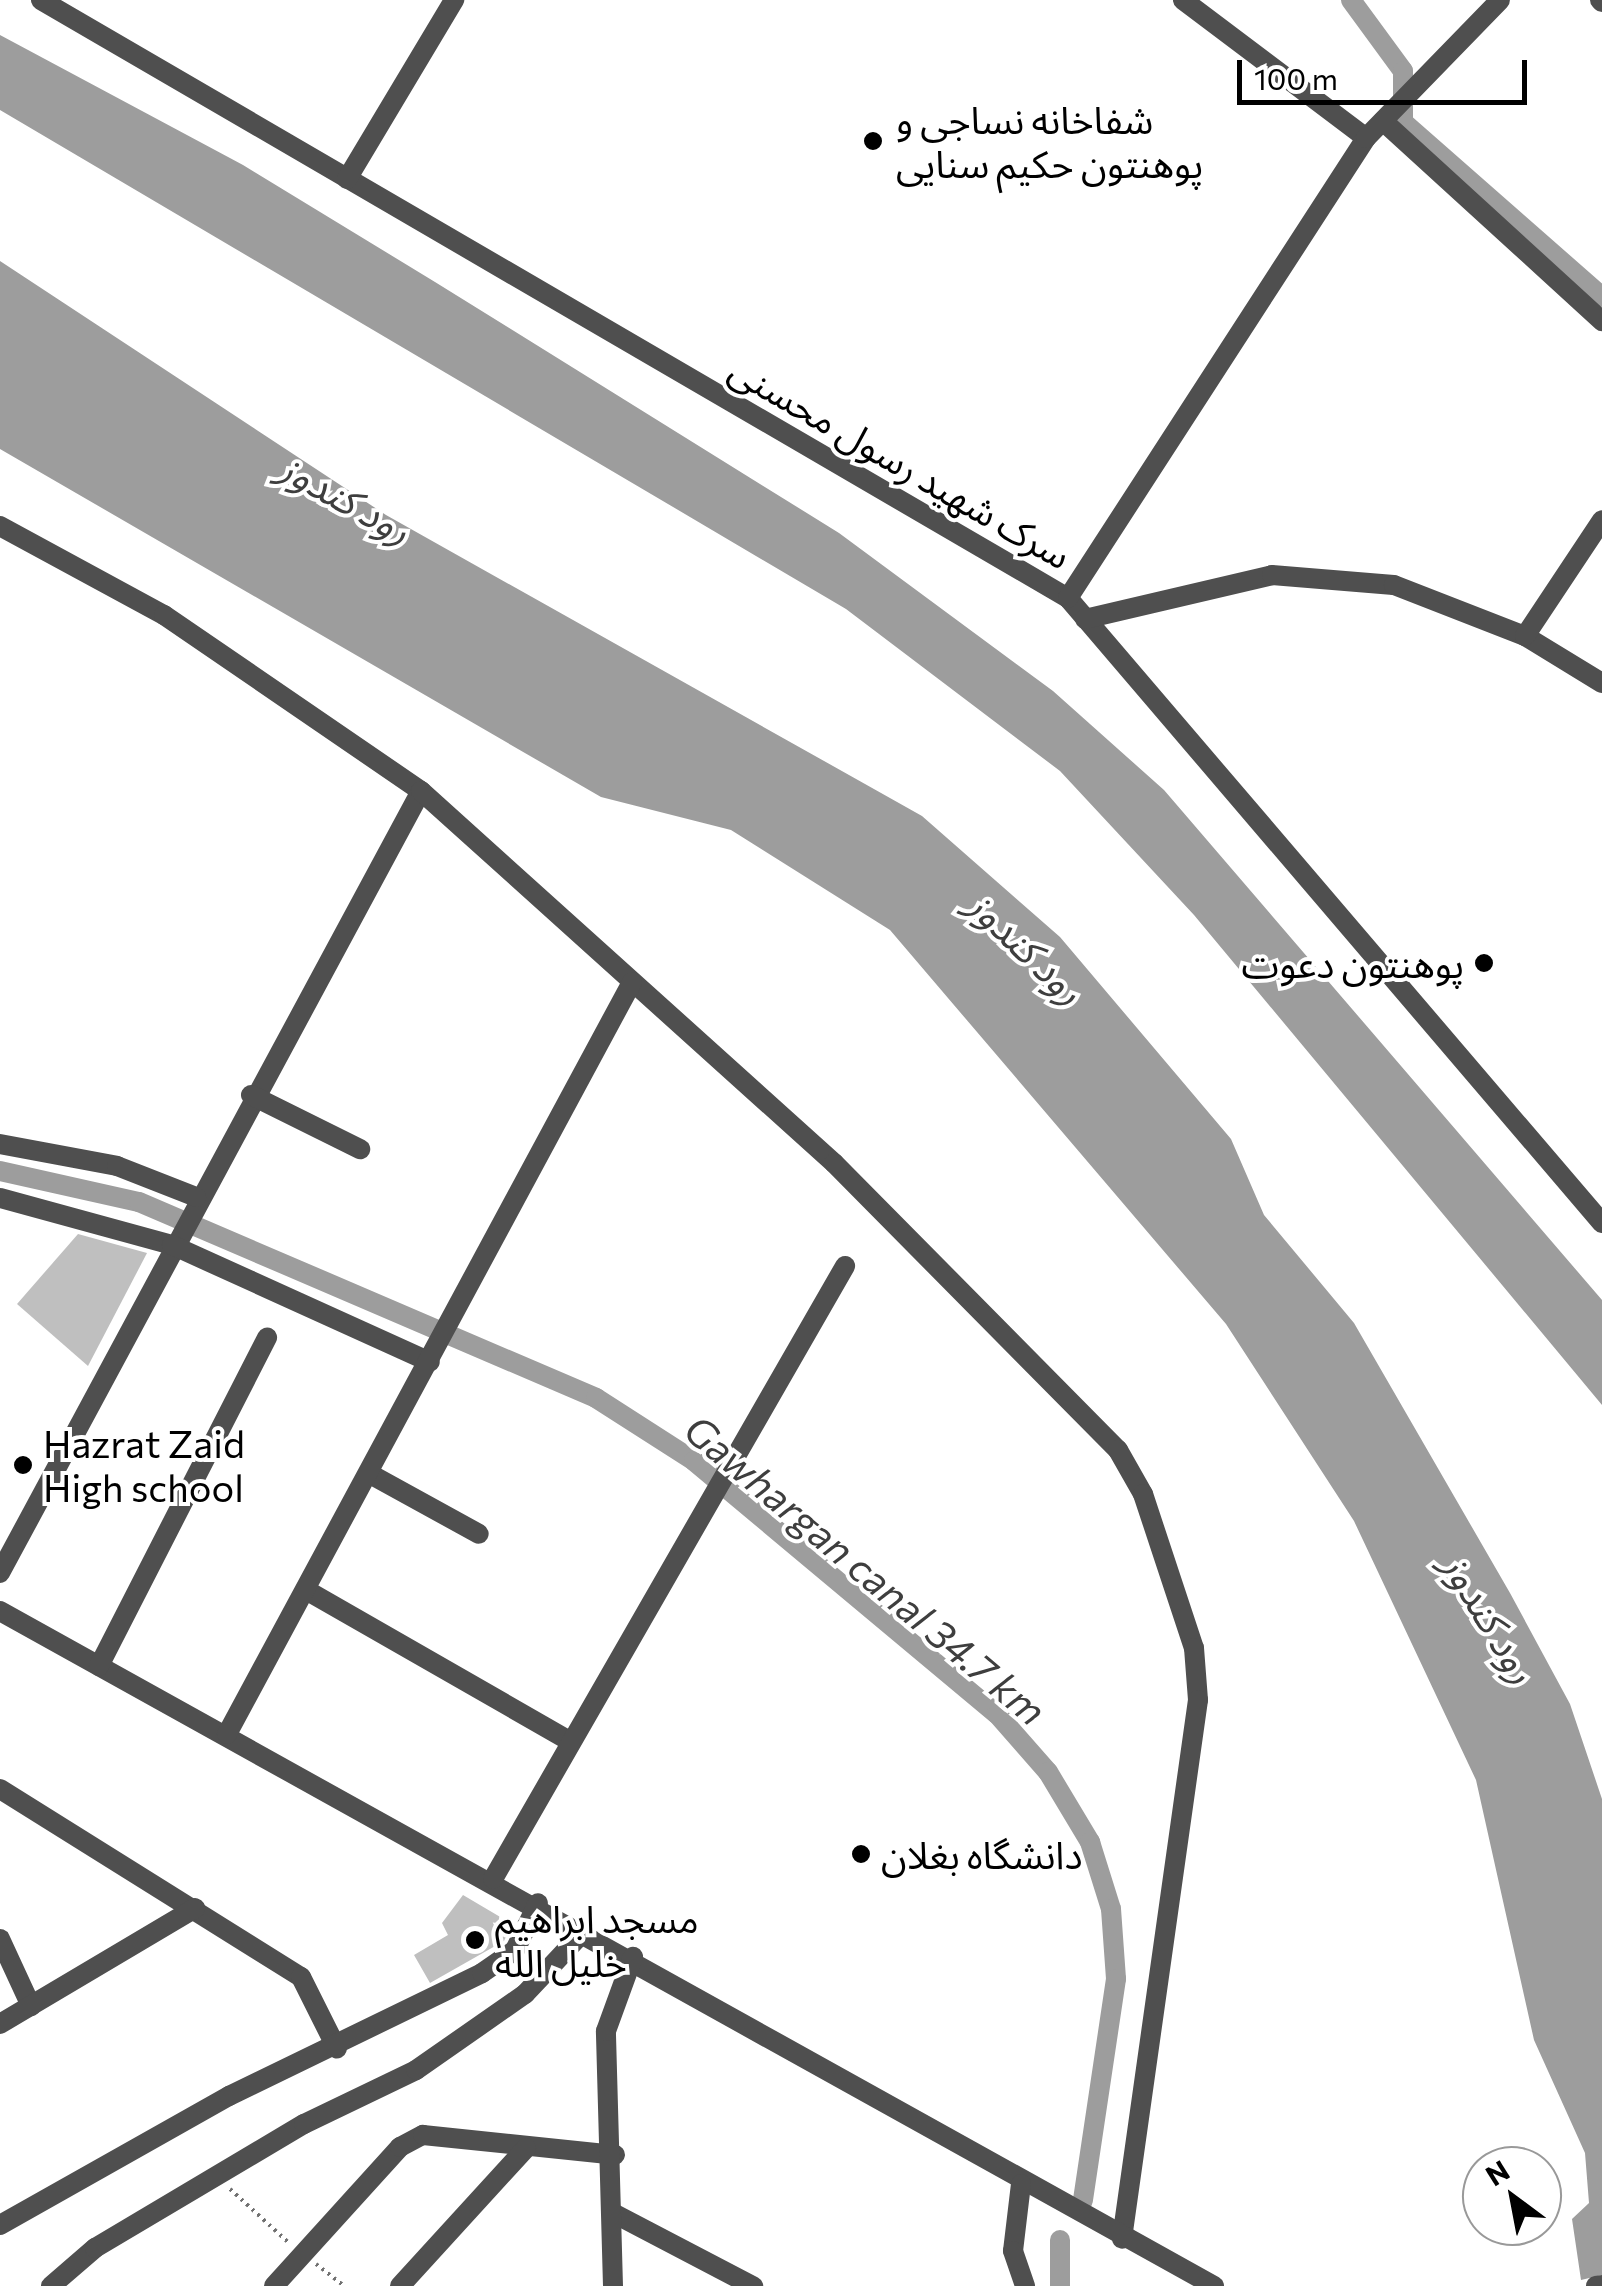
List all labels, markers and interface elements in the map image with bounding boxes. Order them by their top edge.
scale bar [1242,40,1532,102]
text: 100 m [1254,59,1338,96]
place label: شفاخانه نساجی و پوهنتون حکیم سنایی [896,96,1203,185]
marker: شفاخانه نساجی و پوهنتون حکیم سنایی [860,128,886,154]
street label: سرک شهید رسول محسنی [722,345,1080,577]
water label: رود کندوز [272,441,420,553]
water label: رود کندوز [959,879,1095,1013]
place label: پوهنتون دعوت [1242,940,1464,986]
marker: پوهنتون دعوت [1473,952,1495,974]
water label: Gawhargan canal 34.7 km [676,1404,1056,1734]
place label: Hazrat Zaid High school [43,1420,245,1510]
marker: Hazrat Zaid High school [12,1454,34,1476]
water label: رود کندوز [1434,1543,1548,1691]
place label: دانشگاه بغلان [881,1831,1083,1877]
marker: دانشگاه بغلان [850,1843,872,1865]
place label: مسجد ابراهیم خلیل الله [495,1895,699,1985]
marker: مسجد ابراهیم خلیل الله [464,1929,486,1951]
north arrow [1462,2146,1562,2246]
text: N [1479,2152,1515,2192]

